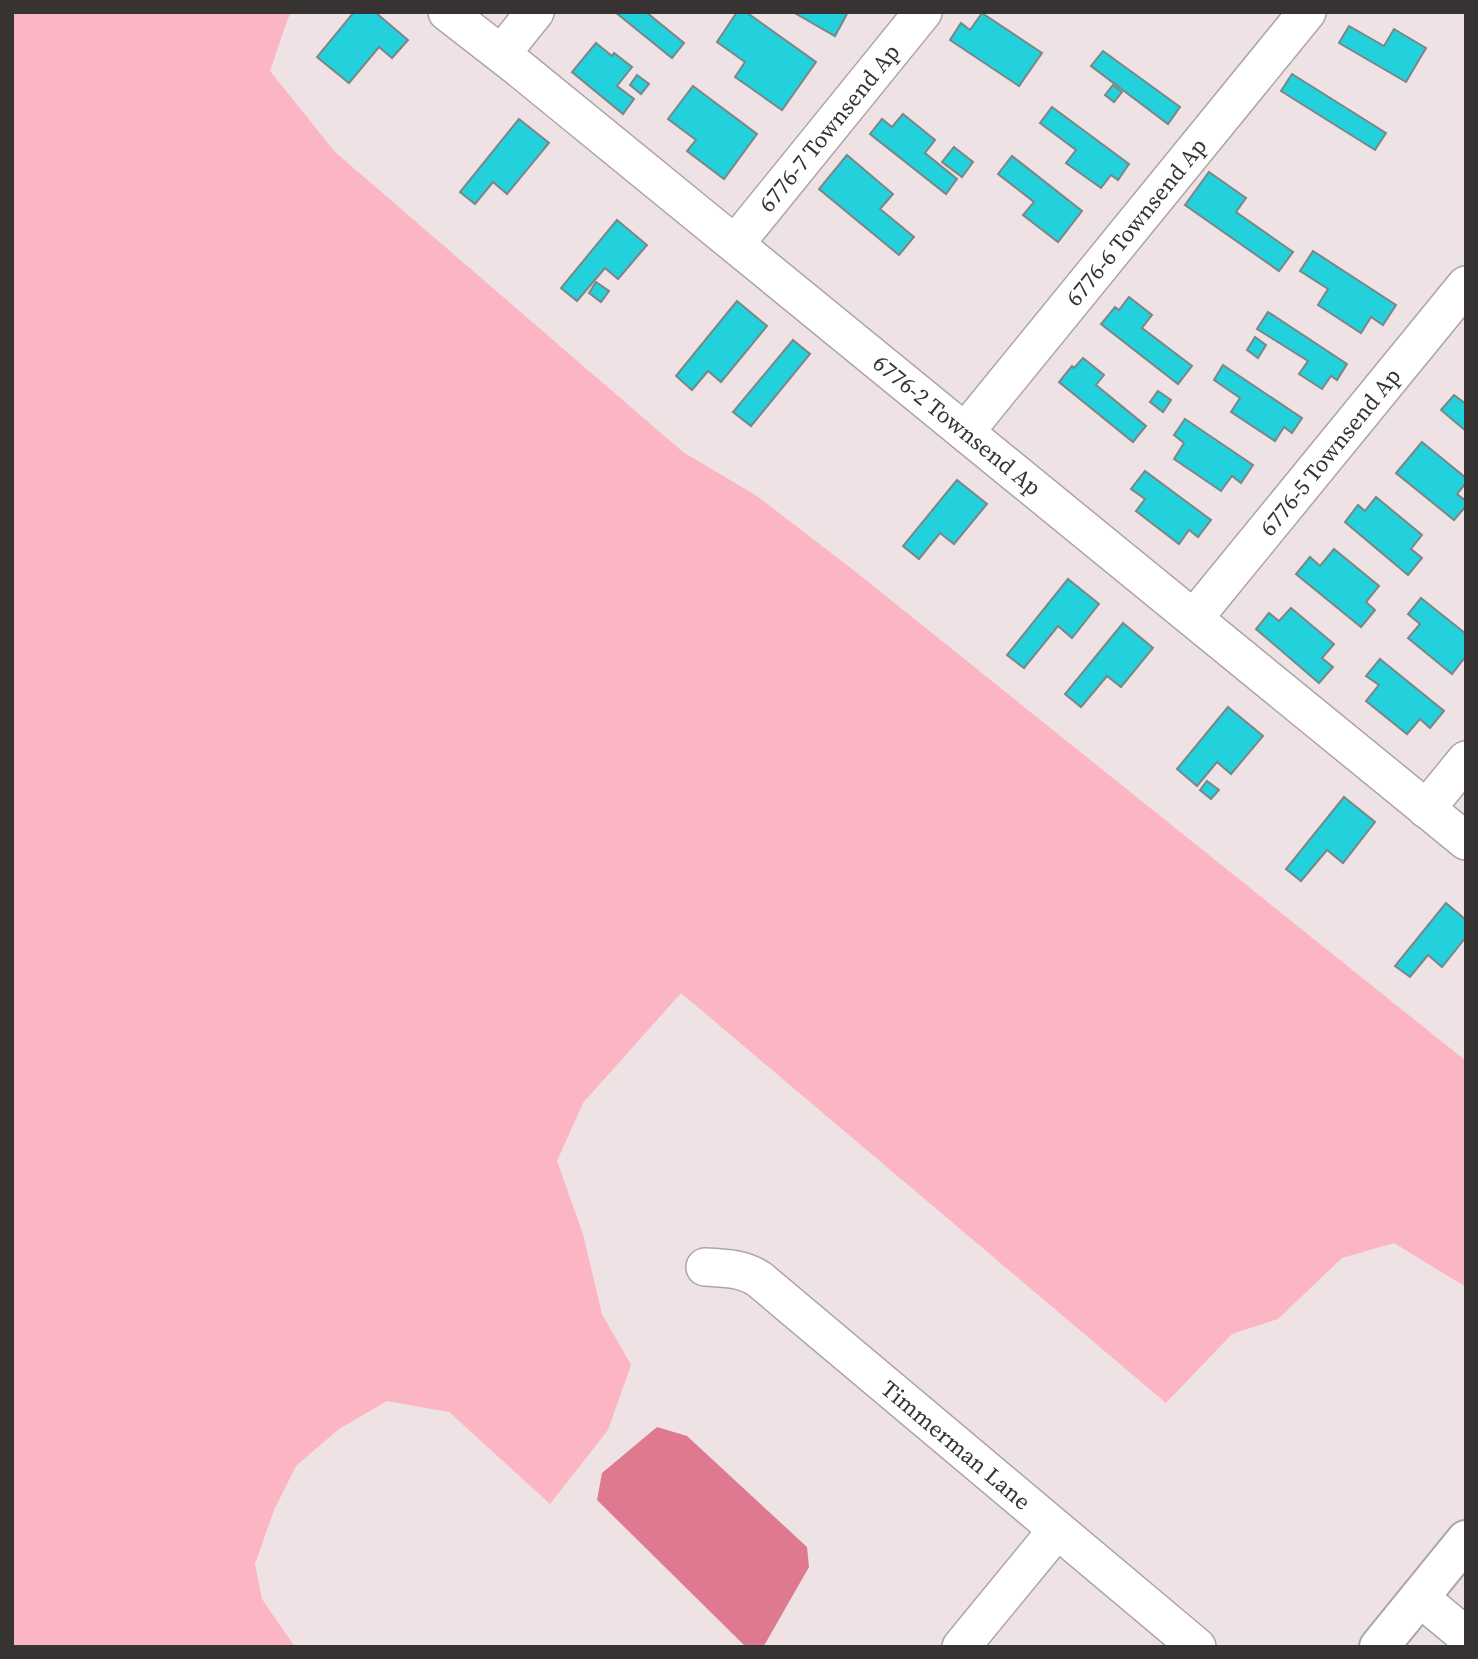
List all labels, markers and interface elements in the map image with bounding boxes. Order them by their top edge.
street label: 6776-7 Townsend Ap [751,37,907,219]
street label: 6776-6 Townsend Ap [1058,131,1214,313]
street label: 6776-2 Townsend Ap [866,347,1048,503]
street label: 6776-5 Townsend Ap [1252,361,1408,543]
street label: Timmerman Lane [874,1373,1038,1517]

